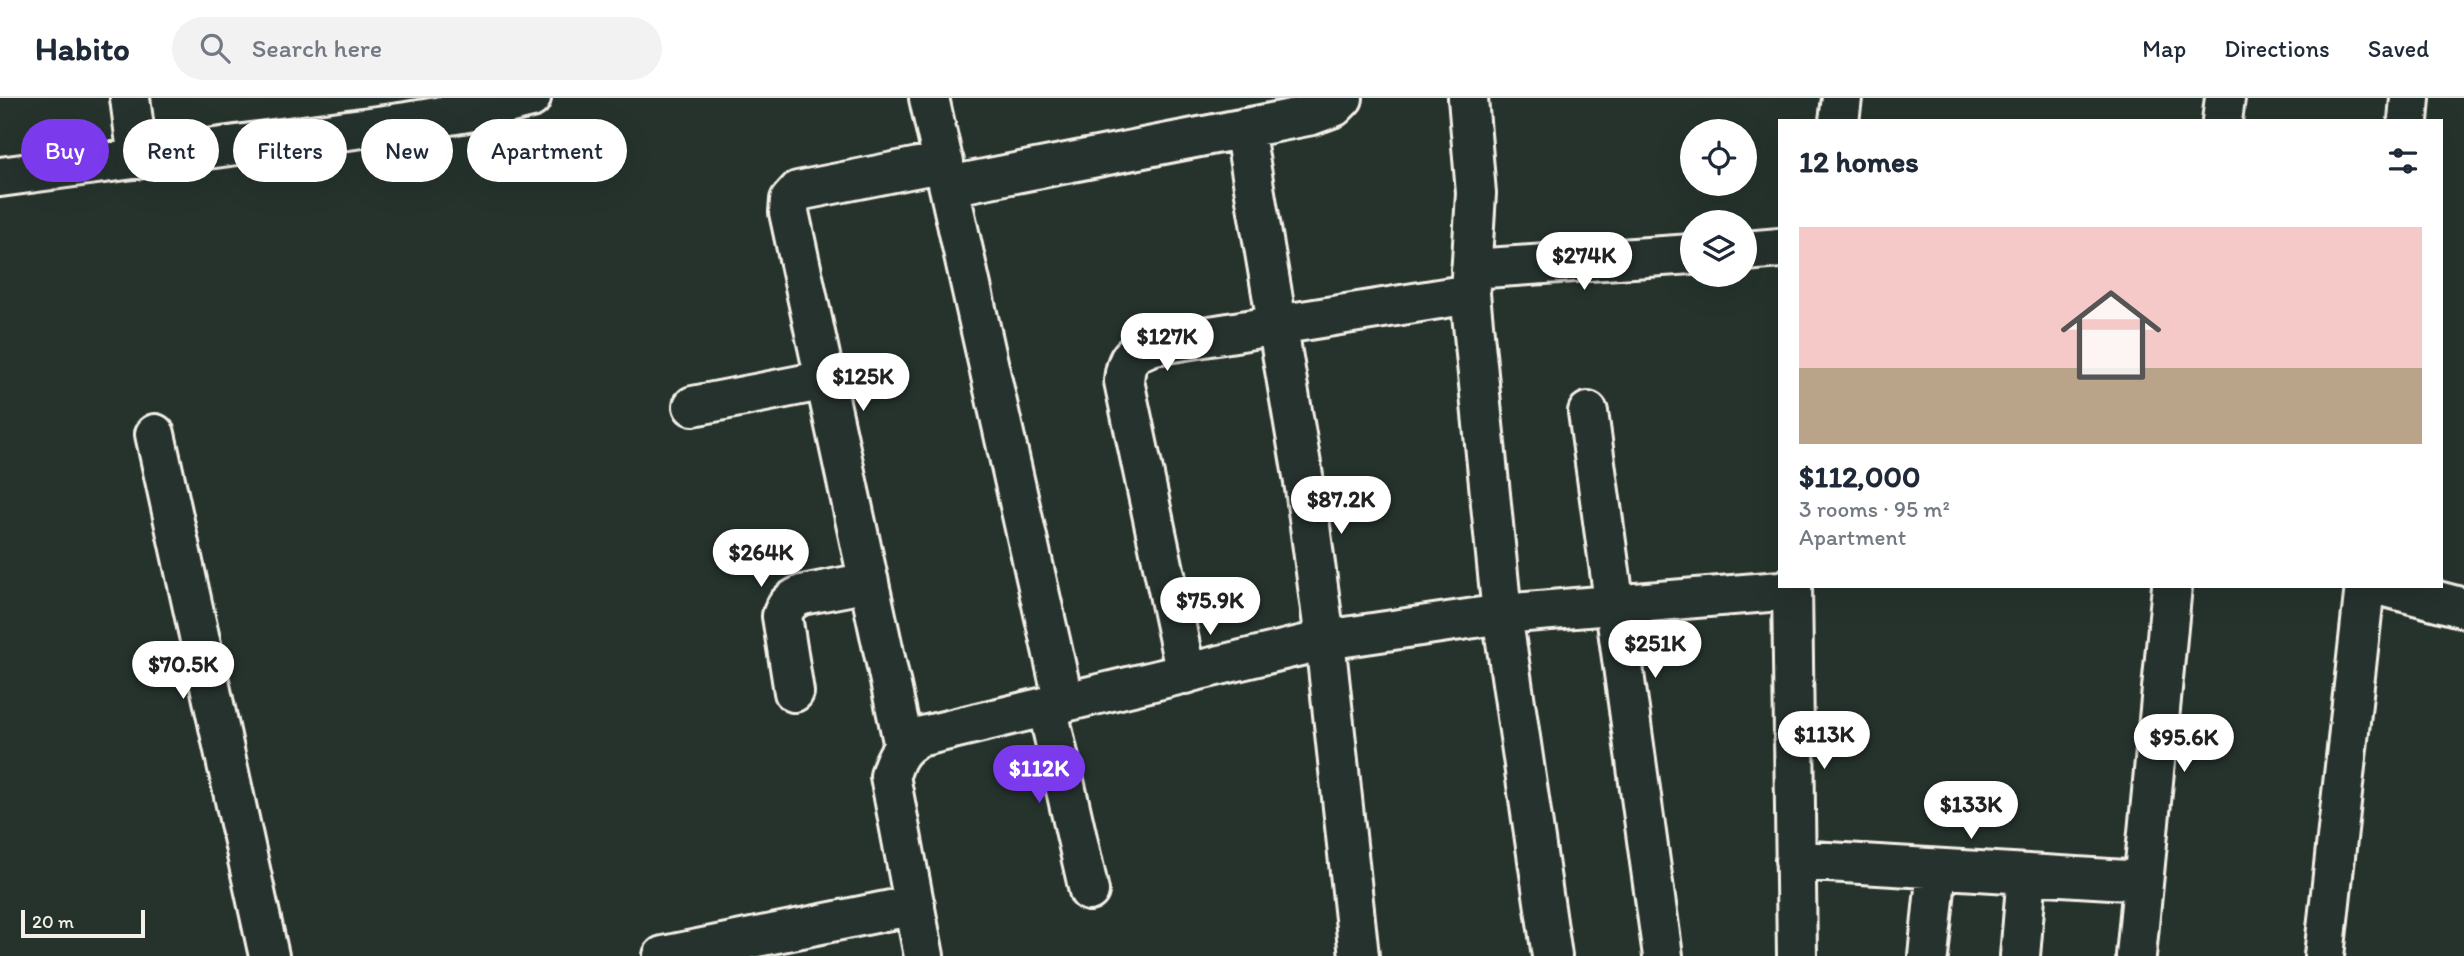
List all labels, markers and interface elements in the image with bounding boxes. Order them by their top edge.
search box [172,17,662,80]
text: Habito [35,29,130,68]
icon: search [196,29,234,67]
text: Search here [252,32,382,64]
text: Map [2142,34,2186,63]
text: Directions [2224,34,2330,63]
text: Saved [2368,34,2429,63]
chip: Buy [21,119,109,182]
chip: Rent [123,119,219,182]
chip: Filters [233,119,347,182]
chip: New [361,119,453,182]
chip: Apartment [467,119,627,182]
map controls [1680,119,1757,287]
button: locate [1680,119,1757,196]
icon: filters [2384,142,2422,180]
text: 12 homes [1799,143,1919,180]
button: layers [1680,210,1757,287]
pin: $274K [1535,232,1633,292]
text: $274K [1552,241,1616,269]
icon: home [2048,272,2174,398]
pin: $127K [1118,314,1216,373]
text: $127K [1137,322,1197,350]
pin: $125K [814,354,912,413]
text: $125K [832,362,894,390]
text: $112,000 [1799,458,1920,495]
pin: $87.2K [1284,476,1398,536]
text: $87.2K [1307,485,1375,513]
text: 3 rooms · 95 m² [1799,495,1950,523]
text: Apartment [1799,523,1906,551]
pin: $264K [712,530,810,589]
text: $264K [729,538,793,566]
pin: $75.9K [1153,578,1267,637]
text: $75.9K [1176,586,1244,614]
pin: $251K [1606,620,1704,680]
text: $251K [1624,629,1686,657]
pin: $70.5K [126,642,240,701]
text: $70.5K [148,650,218,678]
pin: $113K [1775,712,1873,771]
pin: $95.6K [2127,714,2241,774]
text: $113K [1794,720,1854,748]
text: $95.6K [2150,723,2218,751]
pin: $112K [990,746,1088,805]
text: $112K [1009,754,1069,782]
pin: $133K [1922,782,2020,841]
text: $133K [1940,790,2002,818]
scale bar [21,907,145,939]
text: 20 m [32,910,74,933]

